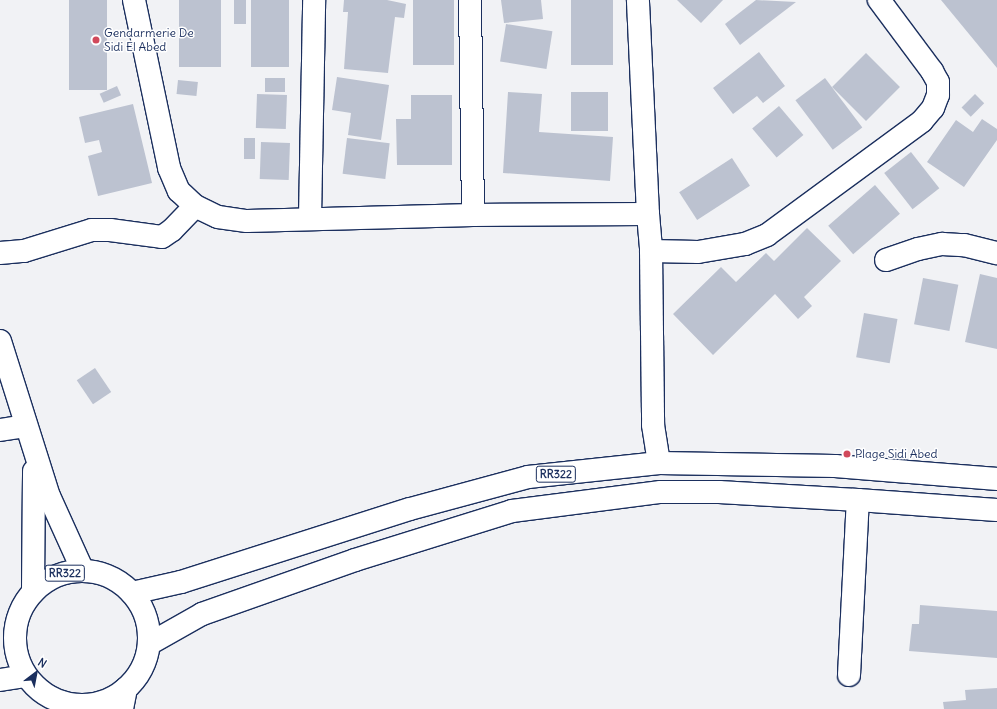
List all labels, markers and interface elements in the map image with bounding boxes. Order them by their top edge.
place label: Gendarmerie De Sidi El Abed [104,26,194,54]
marker: Gendarmerie De Sidi El Abed [91,35,101,45]
place label: Plage Sidi Abed [855,447,938,461]
marker: Plage Sidi Abed [842,449,852,459]
road number: RR322 [535,465,577,483]
road number: RR322 [44,564,86,582]
north arrow [16,653,56,693]
text: N [35,655,49,671]

